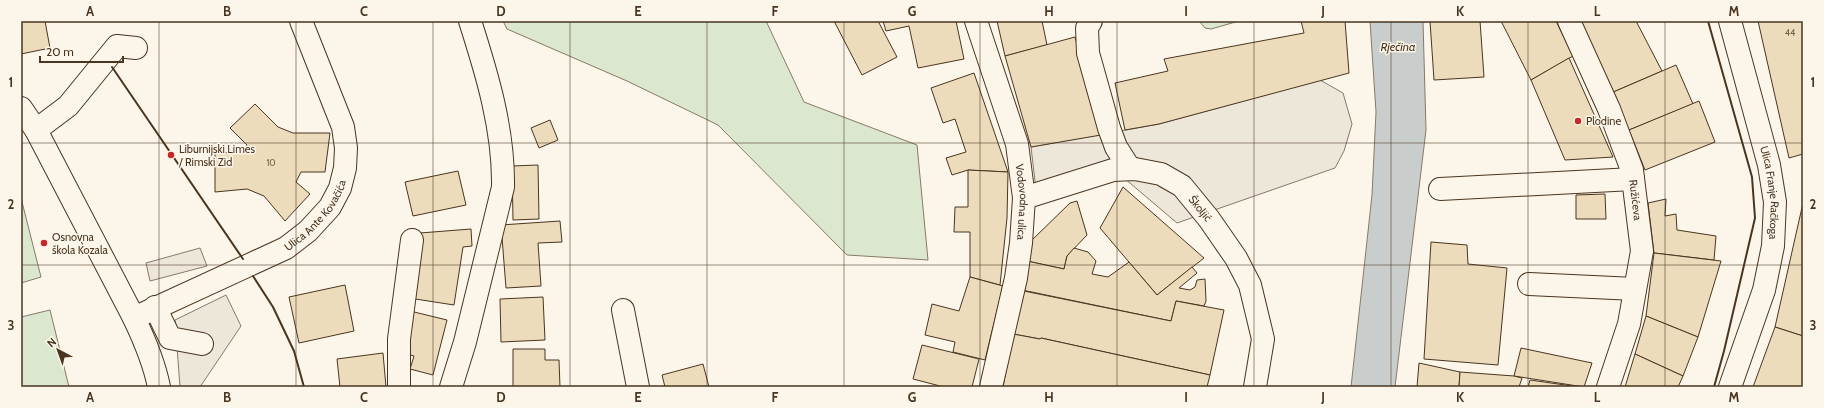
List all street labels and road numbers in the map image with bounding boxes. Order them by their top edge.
street label: Ulica Franje Račkoga [1757,144,1782,241]
street label: Vodovodna ulica [1013,163,1031,241]
street label: Ulica Ante Kovačića [281,178,349,254]
street label: Ružićeva [1626,179,1645,222]
street label: Školjić [1186,193,1215,224]

